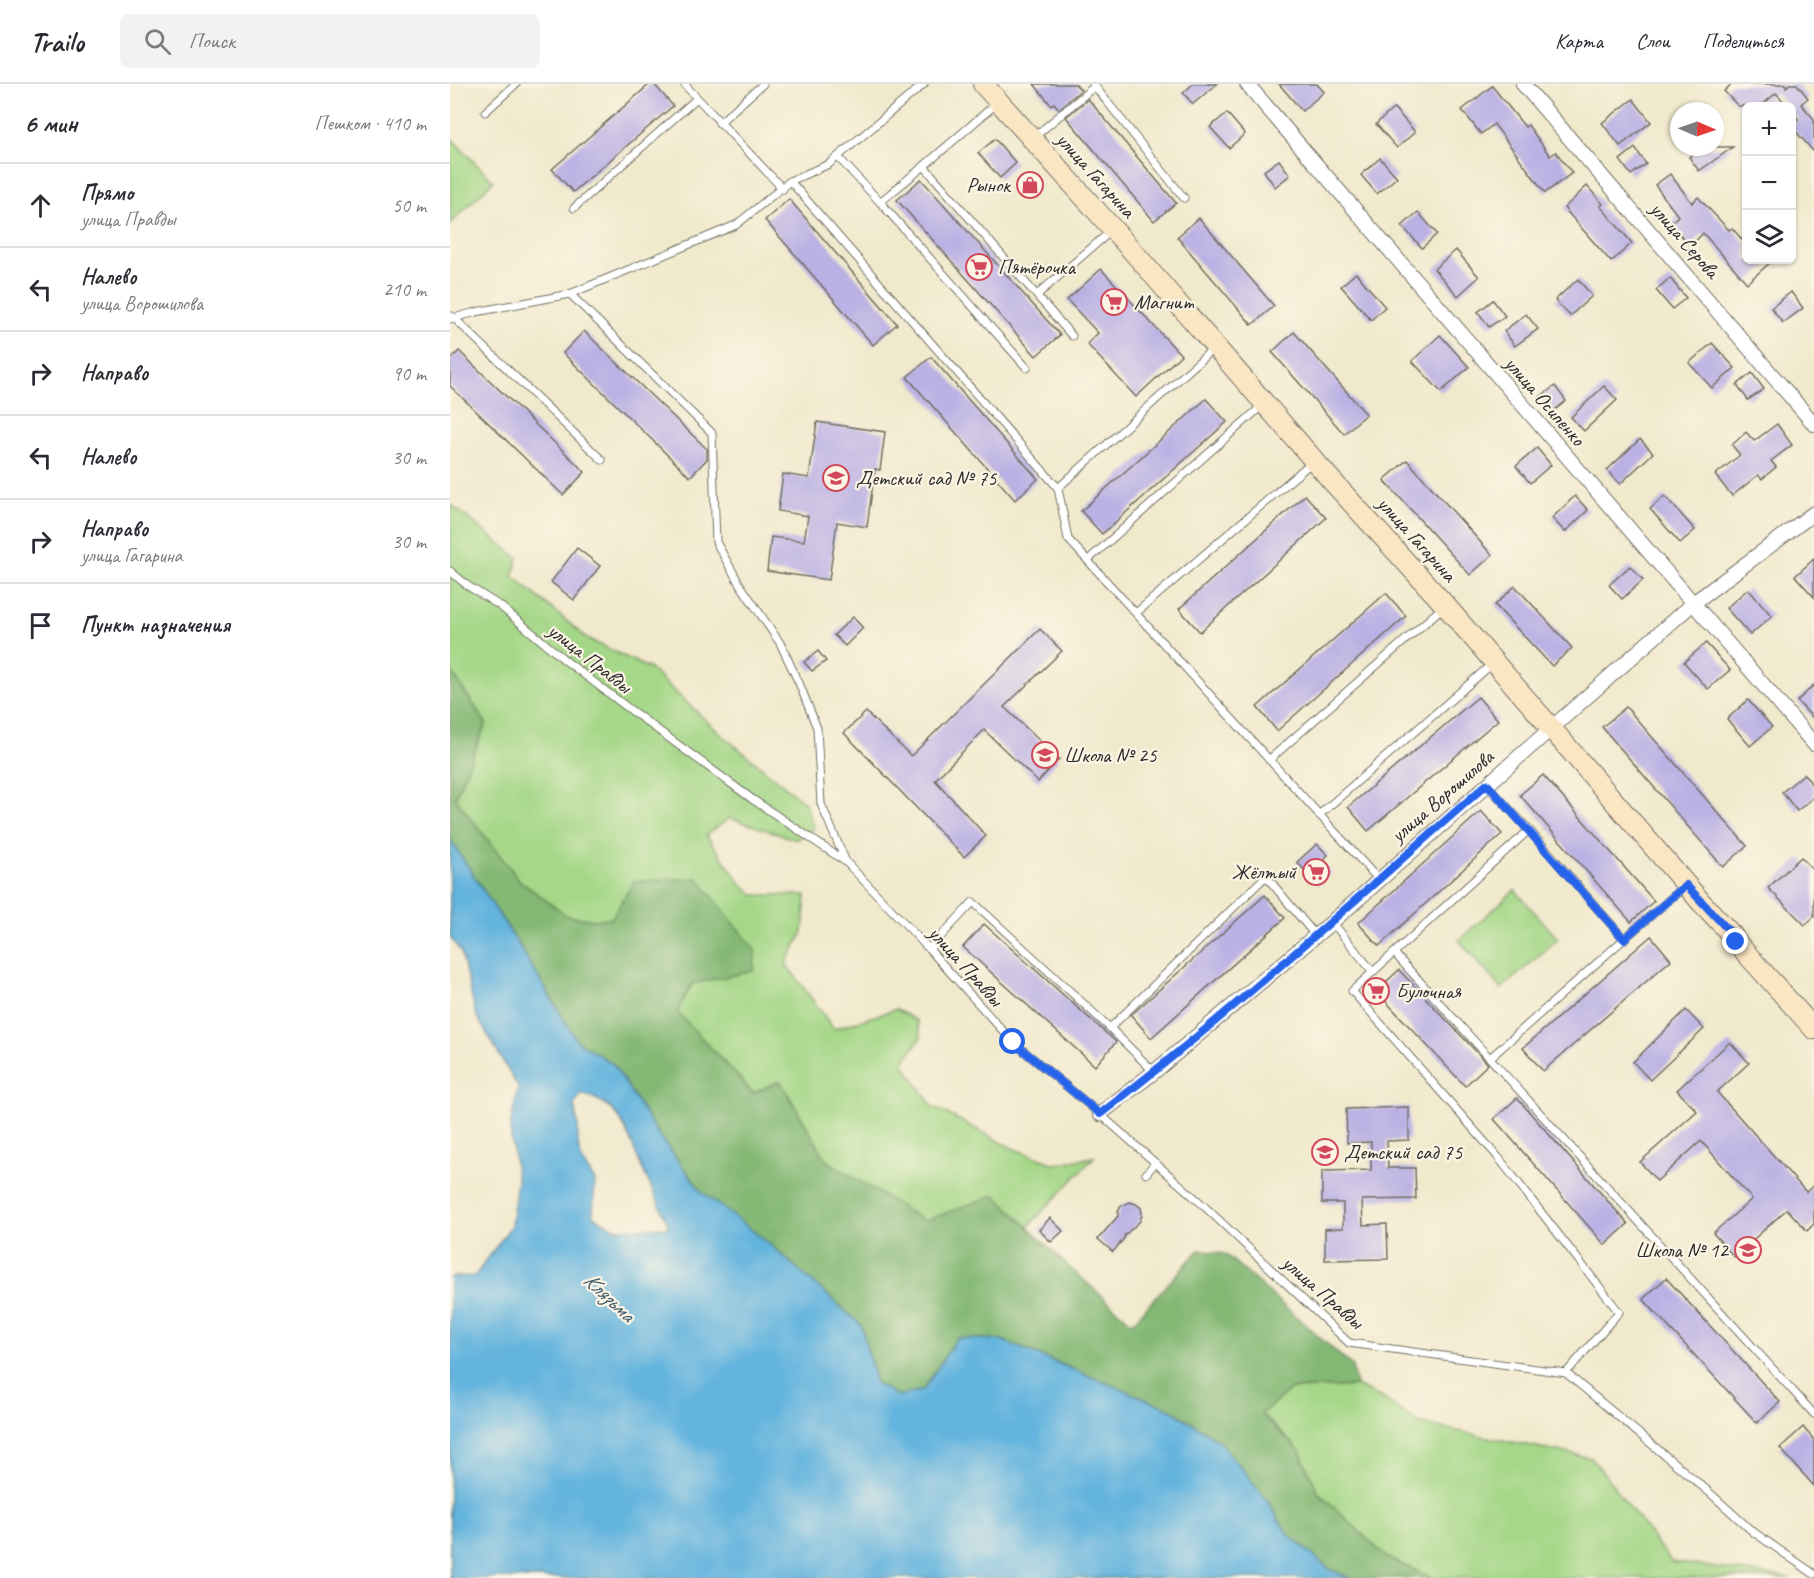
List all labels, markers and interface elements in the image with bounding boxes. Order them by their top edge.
search box [120,14,540,68]
text: Trailo [30,24,84,59]
icon: search [141,25,174,58]
text: Поиск [189,27,235,55]
text: Карта [1555,28,1603,54]
text: Слои [1636,28,1670,54]
text: Поделиться [1703,28,1784,54]
north arrow [1670,102,1724,156]
map controls [1742,102,1796,264]
button: + [1742,102,1796,156]
text: 6 мин [24,107,77,140]
text: Пешком · 410 m [314,111,426,136]
street label: улица Гагарина [1049,125,1142,225]
button: − [1742,156,1796,210]
shop icon: Рынок [1015,170,1045,200]
place label: Рынок [967,172,1012,198]
text: Прямо [81,179,133,207]
icon: ahead [24,189,57,222]
text: 50 m [392,193,426,218]
street label: улица Серова [1643,195,1727,285]
text: улица Правды [81,207,176,232]
button: layers [1742,210,1796,264]
supermarket icon: Пятёрочка [964,252,994,282]
place label: Пятёрочка [998,254,1077,280]
text: Налево [81,263,137,291]
icon: left [24,273,57,306]
text: 210 m [383,277,426,302]
supermarket icon: Магнит [1099,287,1129,317]
place label: Магнит [1134,289,1195,315]
text: улица Ворошилова [81,291,203,316]
street label: улица Осипенко [1498,349,1592,452]
icon: right [24,357,57,390]
text: Направо [81,359,148,387]
text: 90 m [392,361,426,386]
icon: left [24,441,57,474]
text: Налево [81,443,137,471]
text: 30 m [392,445,426,470]
school or university icon: Детский сад № 75 [821,463,851,493]
place label: Детский сад № 75 [856,465,998,491]
street label: улица Гагарина [1370,489,1463,589]
text: Направо [81,515,148,543]
icon: right [24,525,57,558]
text: 30 m [392,529,426,554]
text: улица Гагарина [81,543,182,568]
icon: arrive [24,609,57,642]
text: Пункт назначения [81,611,230,639]
street label: улица Правды [541,616,639,700]
school or university icon: Школа № 25 [1030,740,1060,770]
place label: Школа № 25 [1064,742,1158,768]
street label: улица Ворошилова [1384,743,1500,849]
supermarket icon: Жёлтый [1301,857,1331,887]
place label: Жёлтый [1232,859,1297,885]
street label: улица Правды [922,919,1010,1013]
route end [1722,928,1748,954]
supermarket icon: Булочная [1361,976,1391,1006]
place label: Булочная [1396,978,1462,1004]
route start [999,1028,1025,1054]
school or university icon: Детский сад 75 [1310,1137,1340,1167]
place label: Детский сад 75 [1344,1139,1464,1165]
school or university icon: Школа № 12 [1733,1235,1763,1265]
place label: Школа № 12 [1635,1237,1730,1263]
street label: улица Правды [1275,1248,1370,1336]
water label: Клязьма [577,1266,642,1329]

